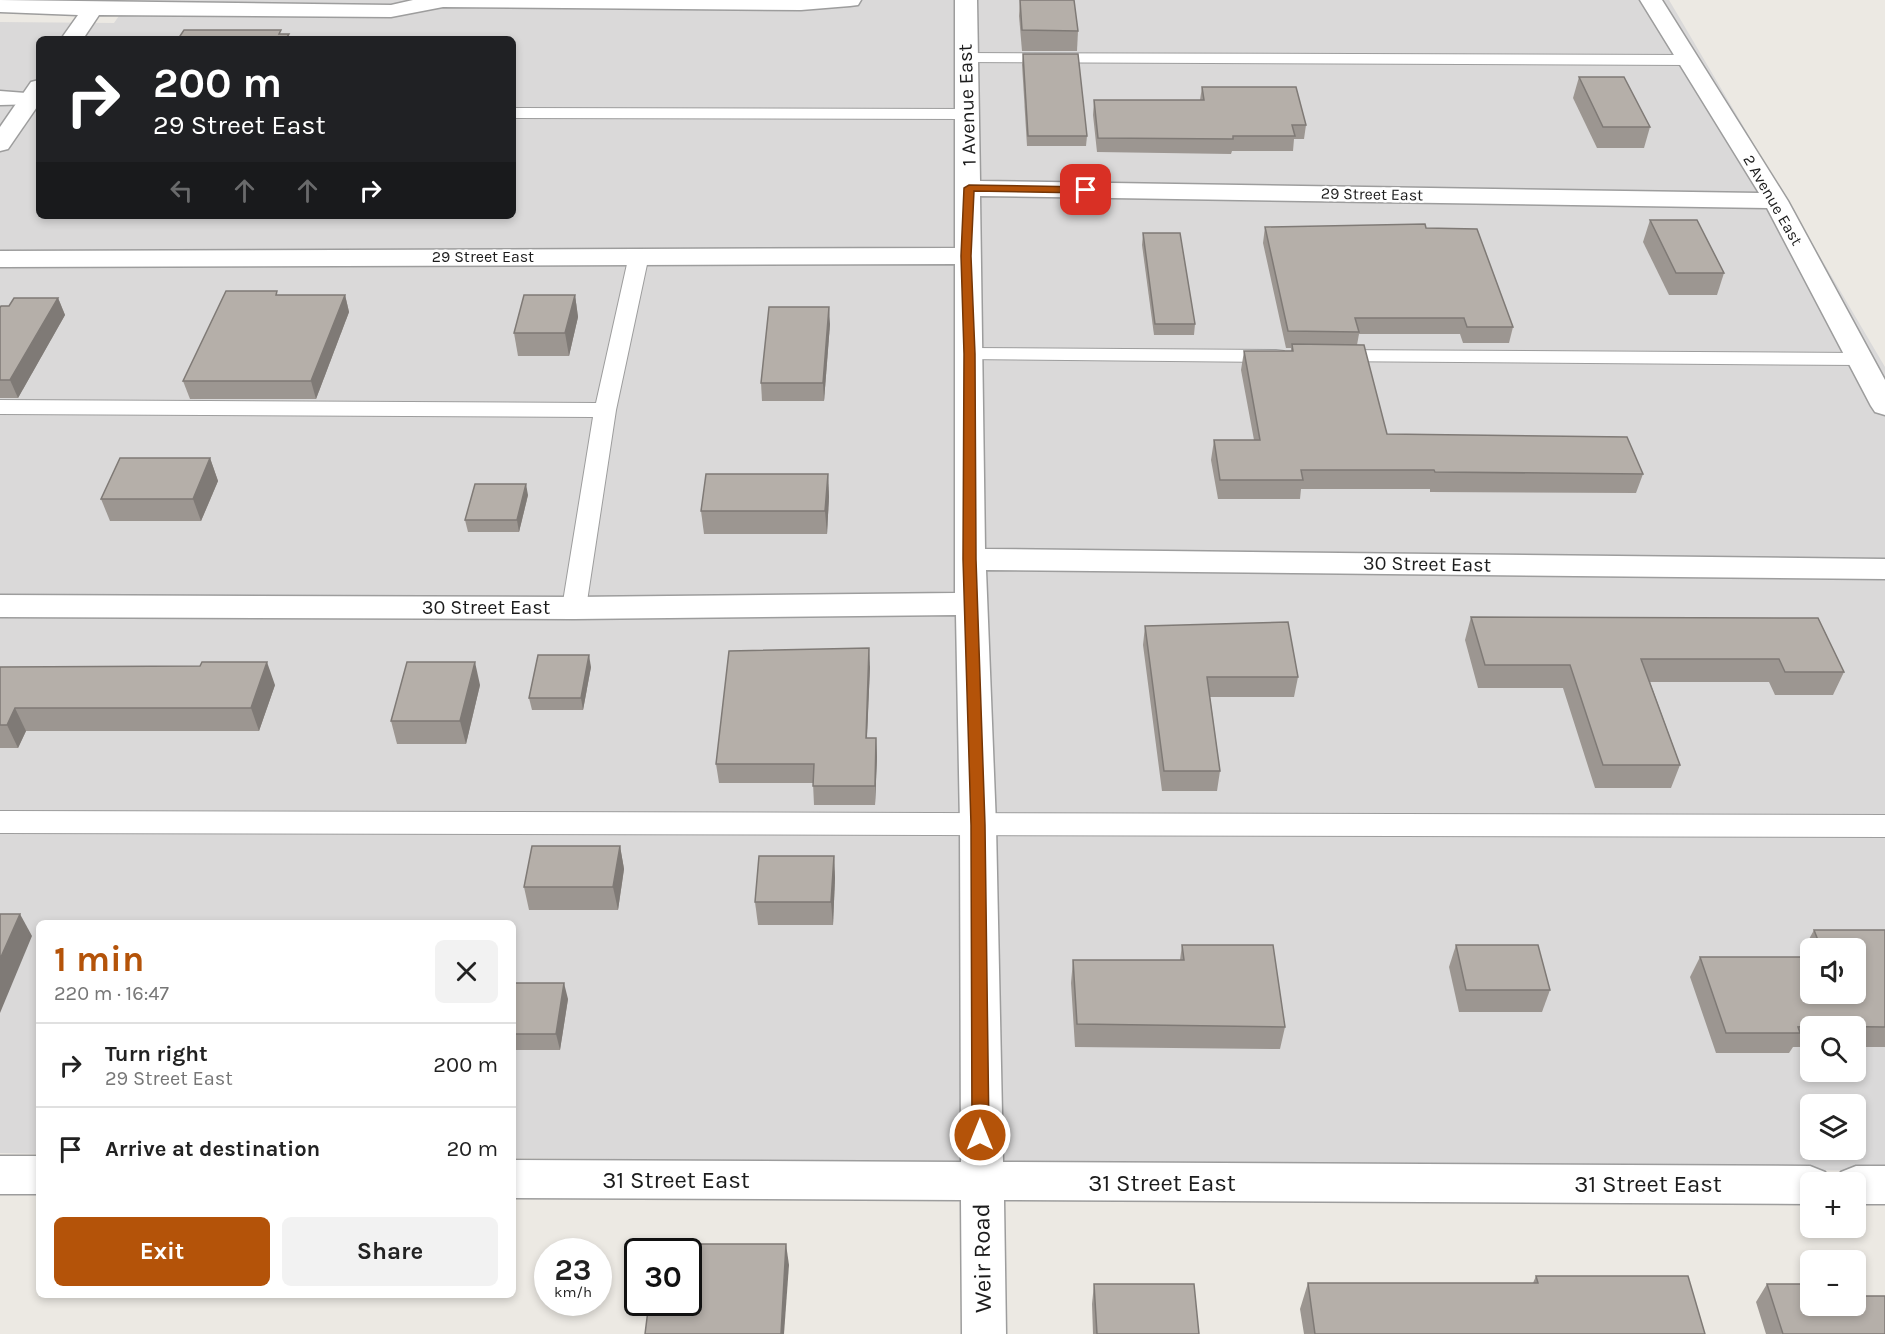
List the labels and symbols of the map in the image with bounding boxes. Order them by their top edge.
street label: 1 Avenue East [953,43,981,166]
street label: 2 Avenue East [1739,151,1807,249]
pin [1060,164,1111,215]
street label: 29 Street East [1321,184,1423,204]
street label: 29 Street East [432,247,534,266]
street label: 30 Street East [1363,551,1492,577]
street label: 30 Street East [422,596,551,619]
position arrow [948,1103,1012,1167]
street label: 31 Street East [602,1166,750,1194]
street label: 31 Street East [1088,1169,1236,1197]
street label: 31 Street East [1574,1170,1722,1198]
street label: Weir Road [967,1203,997,1313]
speed limit sign: 30 [624,1238,702,1316]

